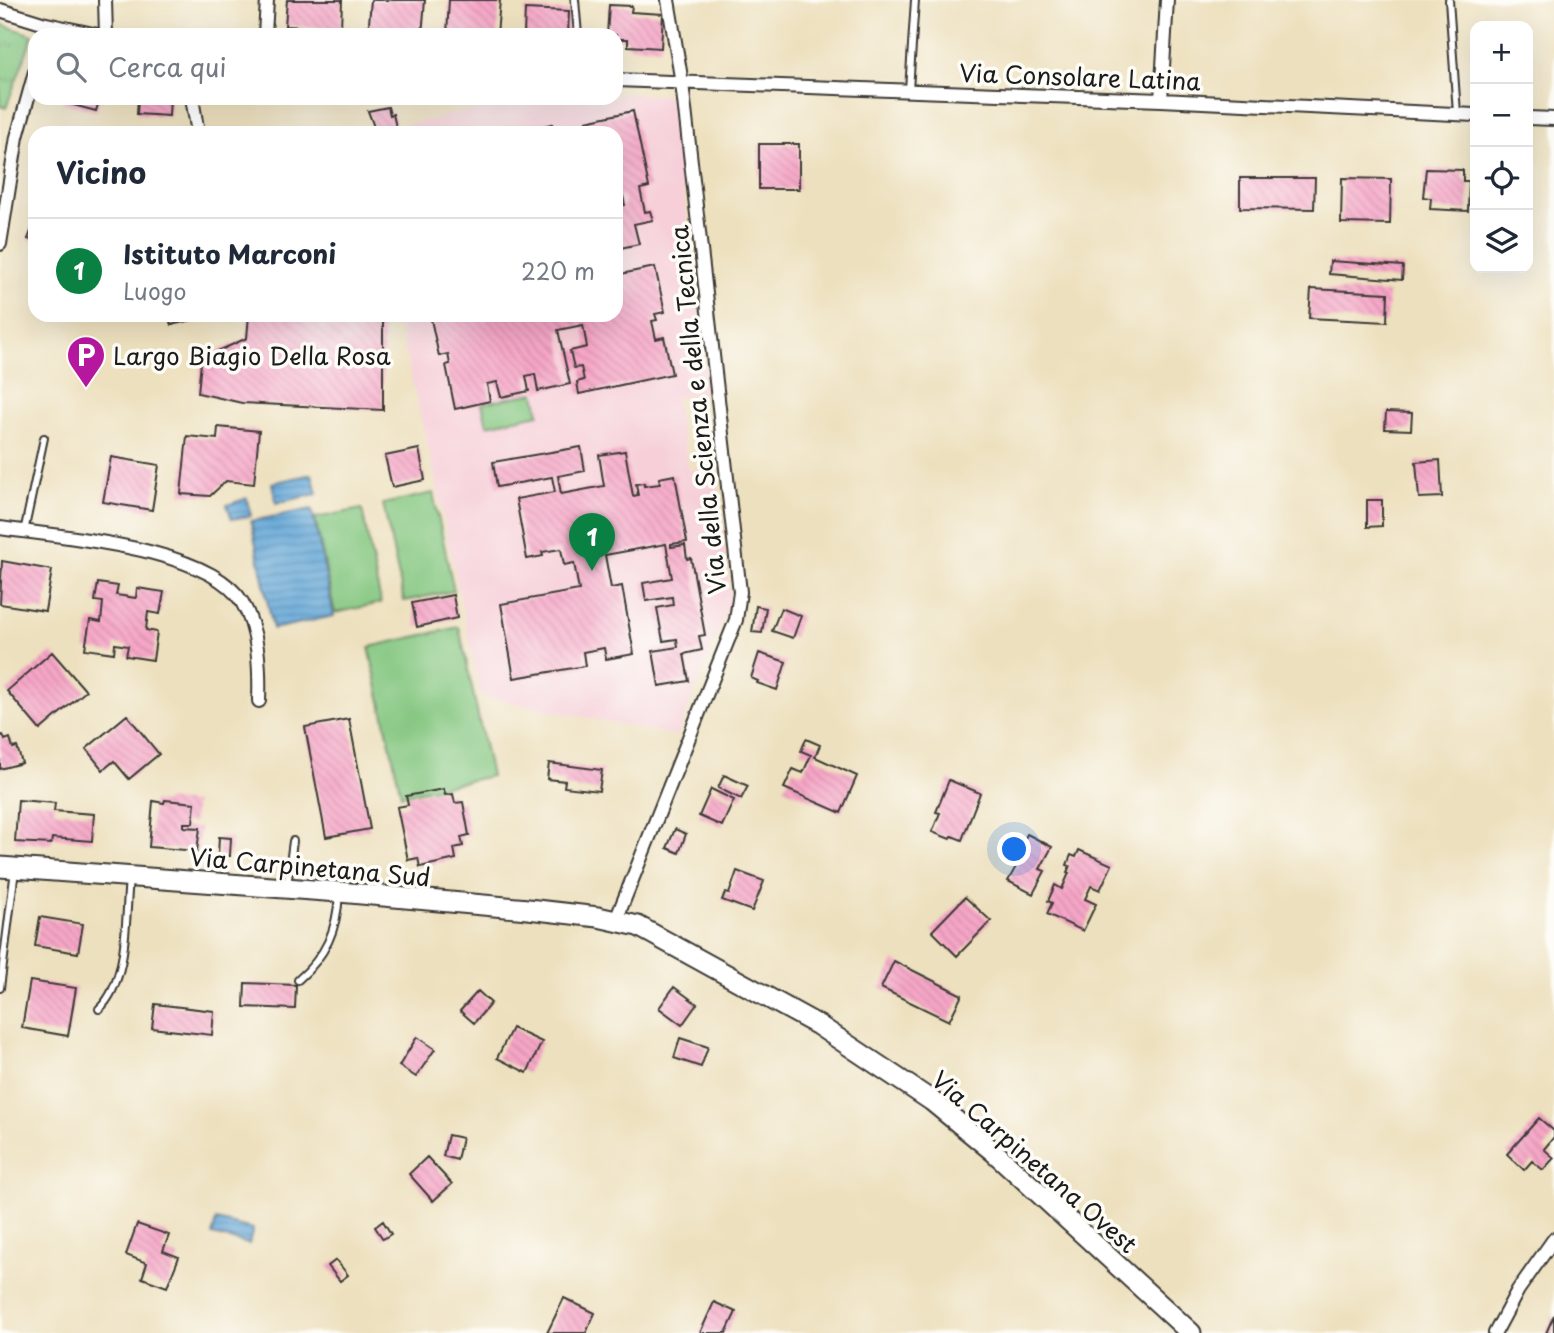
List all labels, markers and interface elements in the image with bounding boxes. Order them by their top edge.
map controls [1470,21,1533,273]
button: + [1470,21,1533,84]
search box [28,28,623,105]
text: Cerca qui [108,47,227,86]
icon: search [52,48,90,86]
street label: Via Consolare Latina [959,54,1202,98]
button: − [1470,84,1533,147]
button: locate [1470,147,1533,210]
text: Vicino [56,149,146,194]
button: layers [1470,210,1533,273]
street label: Via della Scienza e della Tecnica [660,224,734,596]
text: Istituto Marconi [123,234,336,273]
text: 1 [74,253,85,288]
text: 220 m [521,253,595,288]
text: Luogo [123,273,187,308]
parking icon: Largo Biagio Della Rosa [65,334,107,389]
place label: Largo Biagio Della Rosa [113,337,391,373]
pin: 1 [569,513,615,571]
your location [997,832,1031,866]
street label: Via Carpinetana Sud [188,838,432,894]
street label: Via Carpinetana Ovest [924,1061,1146,1261]

